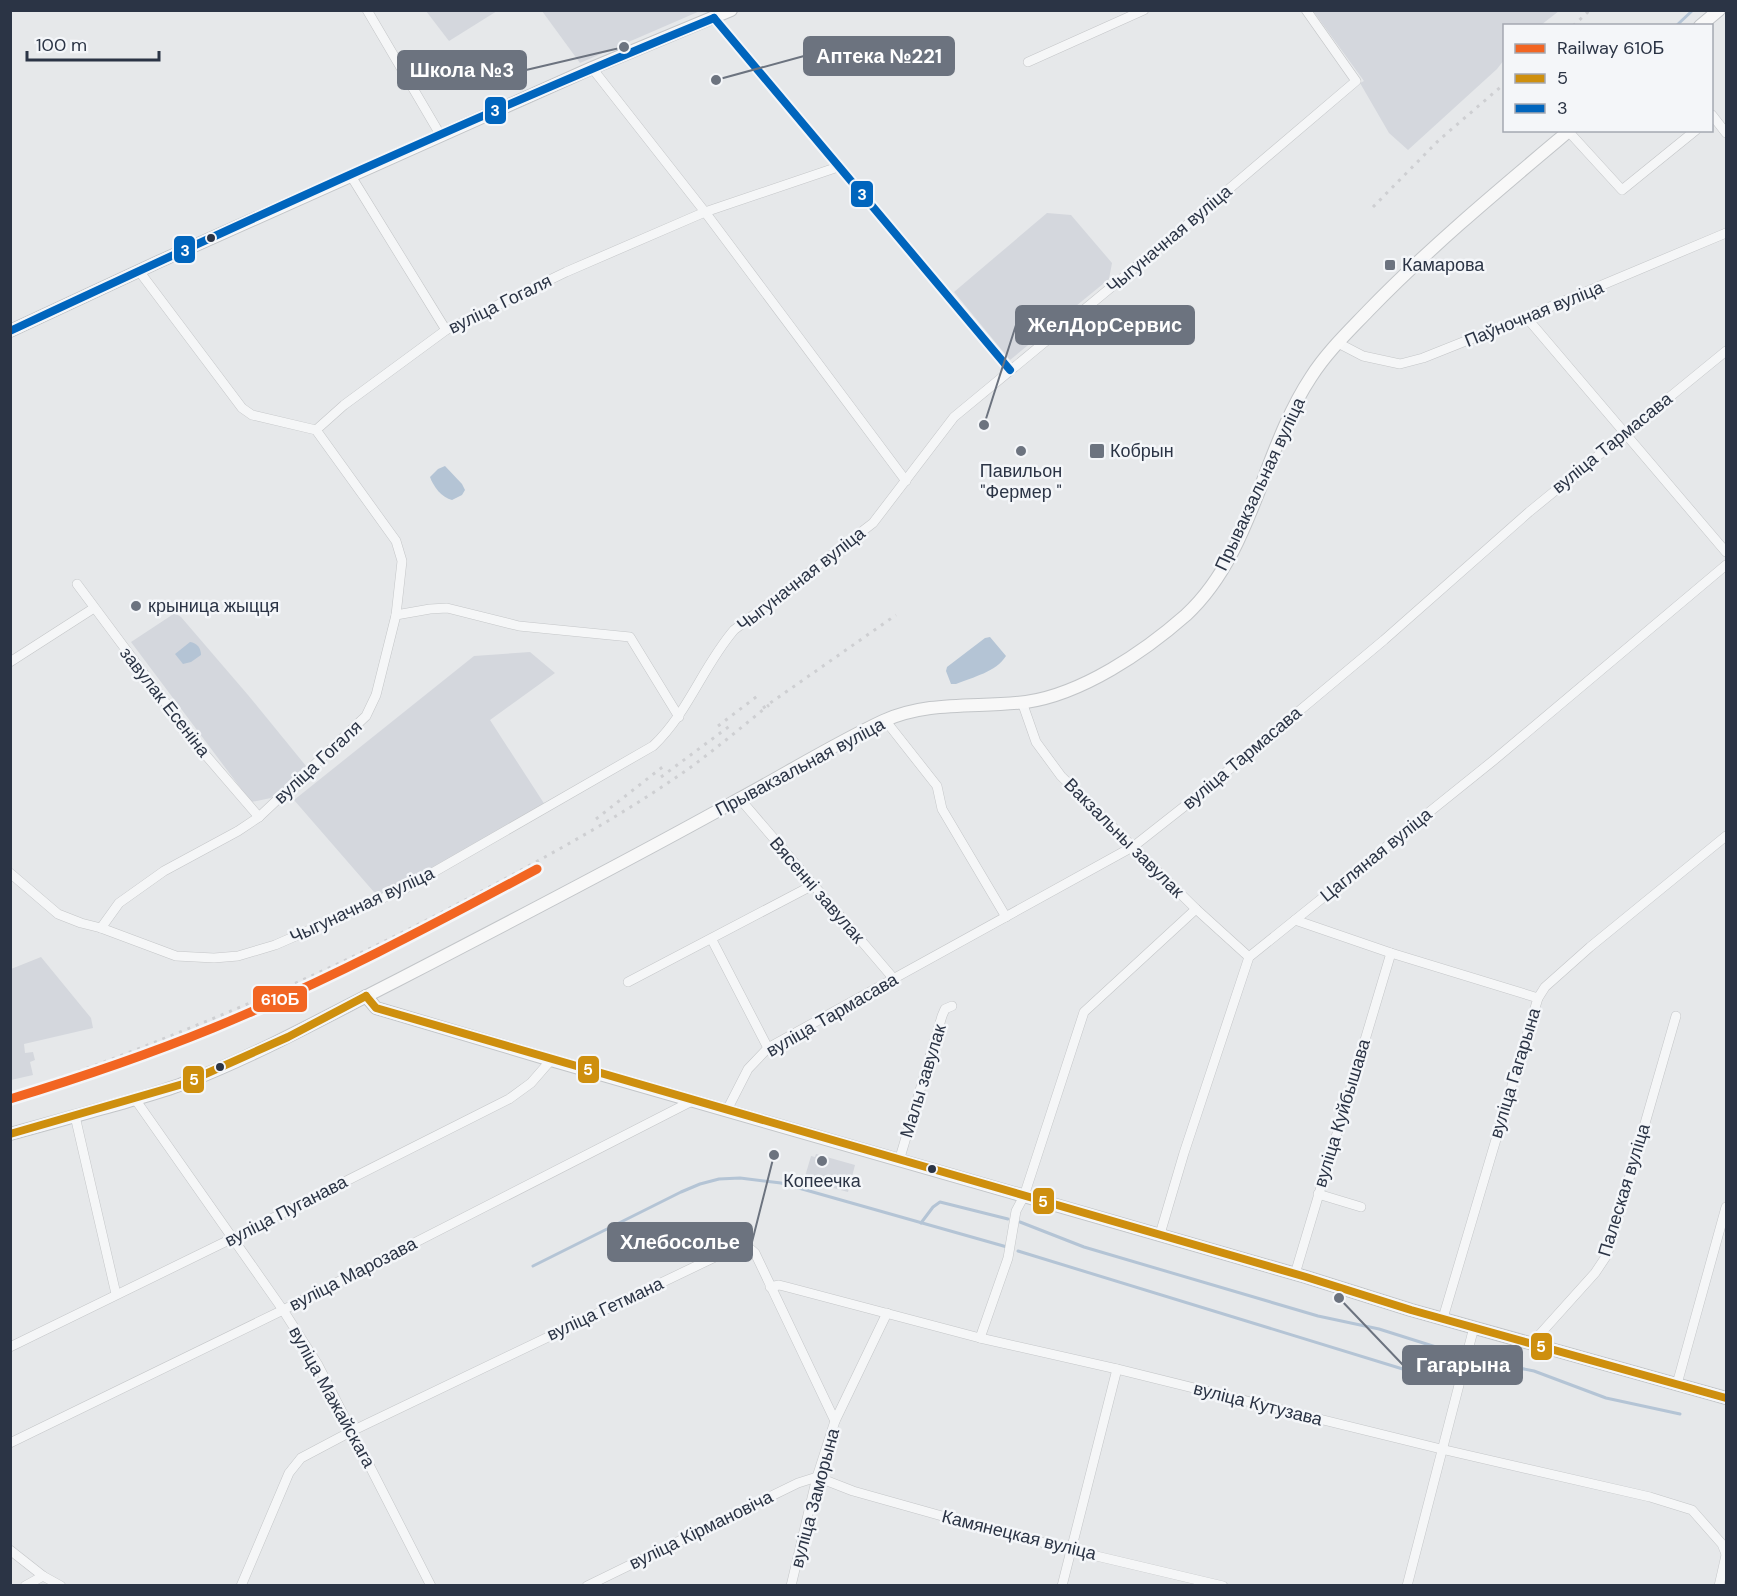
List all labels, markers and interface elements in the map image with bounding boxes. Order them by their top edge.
scale bar [27,24,159,62]
legend [1503,24,1713,132]
text: 100 m [36,33,87,57]
text: Railway 610Б [1557,36,1664,60]
callout: Аптека №221 [804,37,954,75]
text: Аптека №221 [816,43,942,69]
callout: Школа №3 [398,51,526,89]
text: Школа №3 [410,57,514,83]
text: 5 [1557,66,1568,90]
line badge: 3 [484,96,507,125]
text: 3 [1557,96,1568,120]
text: 3 [490,100,500,121]
street label: Чыгуначная вуліца [1101,179,1237,298]
line badge: 3 [850,180,874,208]
text: 3 [857,184,867,205]
unlabelled marker [205,232,217,244]
line badge: 3 [173,235,196,264]
text: 3 [180,240,190,261]
place label: Камарова [1402,253,1485,277]
marker: Камарова [1383,258,1397,272]
street label: вуліца Гогаля [444,269,556,339]
street label: Паўночная вуліца [1461,275,1608,353]
callout: ЖелДорСервис [1016,306,1194,344]
text: ЖелДорСервис [1027,312,1182,338]
street label: вуліца Тармасава [1547,386,1678,499]
street label: Прывакзальная вуліца [1209,393,1311,575]
place label: Кобрын [1110,439,1174,463]
marker: Кобрын [1088,442,1106,460]
marker: Павильон "Фермер " [1014,444,1028,458]
place label: Павильон "Фермер " [980,459,1062,504]
street label: Чыгуначная вуліца [732,521,871,637]
place label: крыница жыцця [148,594,279,618]
marker: крыница жыцця [129,599,143,613]
street label: завулак Есеніна [114,642,216,763]
street label: вуліца Тармасава [1177,700,1307,815]
street label: Прывакзальная вуліца [711,712,890,822]
street label: вуліца Гогаля [269,715,367,809]
street label: Вакзальны завулак [1059,773,1189,903]
street label: Цагляная вуліца [1315,802,1438,908]
street label: Вясенні завулак [764,832,870,948]
street label: Чыгуначная вуліца [286,861,439,949]
street label: вуліца Тармасава [762,967,903,1062]
line badge: 610Б [252,985,308,1013]
text: 610Б [261,989,299,1010]
street label: вуліца Гагарына [1484,1004,1547,1141]
street label: Малы завулак [894,1021,952,1141]
street label: вуліца Куйбышава [1308,1035,1376,1190]
line badge: 5 [577,1055,600,1084]
text: 5 [583,1059,593,1080]
unlabelled marker [214,1061,226,1073]
line badge: 5 [182,1065,205,1094]
text: 5 [189,1069,199,1090]
street label: Палеская вуліца [1592,1120,1656,1259]
marker: Копеечка [815,1154,829,1168]
unlabelled marker [926,1163,938,1175]
street label: вуліца Пуганава [220,1169,352,1252]
place label: Копеечка [783,1169,862,1193]
line badge: 5 [1032,1187,1055,1215]
text: 5 [1038,1191,1048,1212]
callout: Хлебосолье [608,1223,752,1261]
text: Хлебосолье [620,1229,740,1255]
street label: вуліца Марозава [285,1231,422,1316]
street label: вуліца Гетмана [543,1271,668,1346]
street label: вуліца Мажайскага [283,1322,381,1473]
line badge: 5 [1530,1332,1553,1361]
text: 5 [1536,1336,1546,1357]
callout: Гагарына [1403,1346,1522,1384]
text: Гагарына [1416,1352,1511,1378]
street label: вуліца Кутузава [1191,1376,1326,1432]
street label: вуліца Заморына [785,1425,845,1570]
street label: вуліца Кірмановіча [625,1484,778,1575]
street label: Камянецкая вуліца [939,1504,1100,1566]

